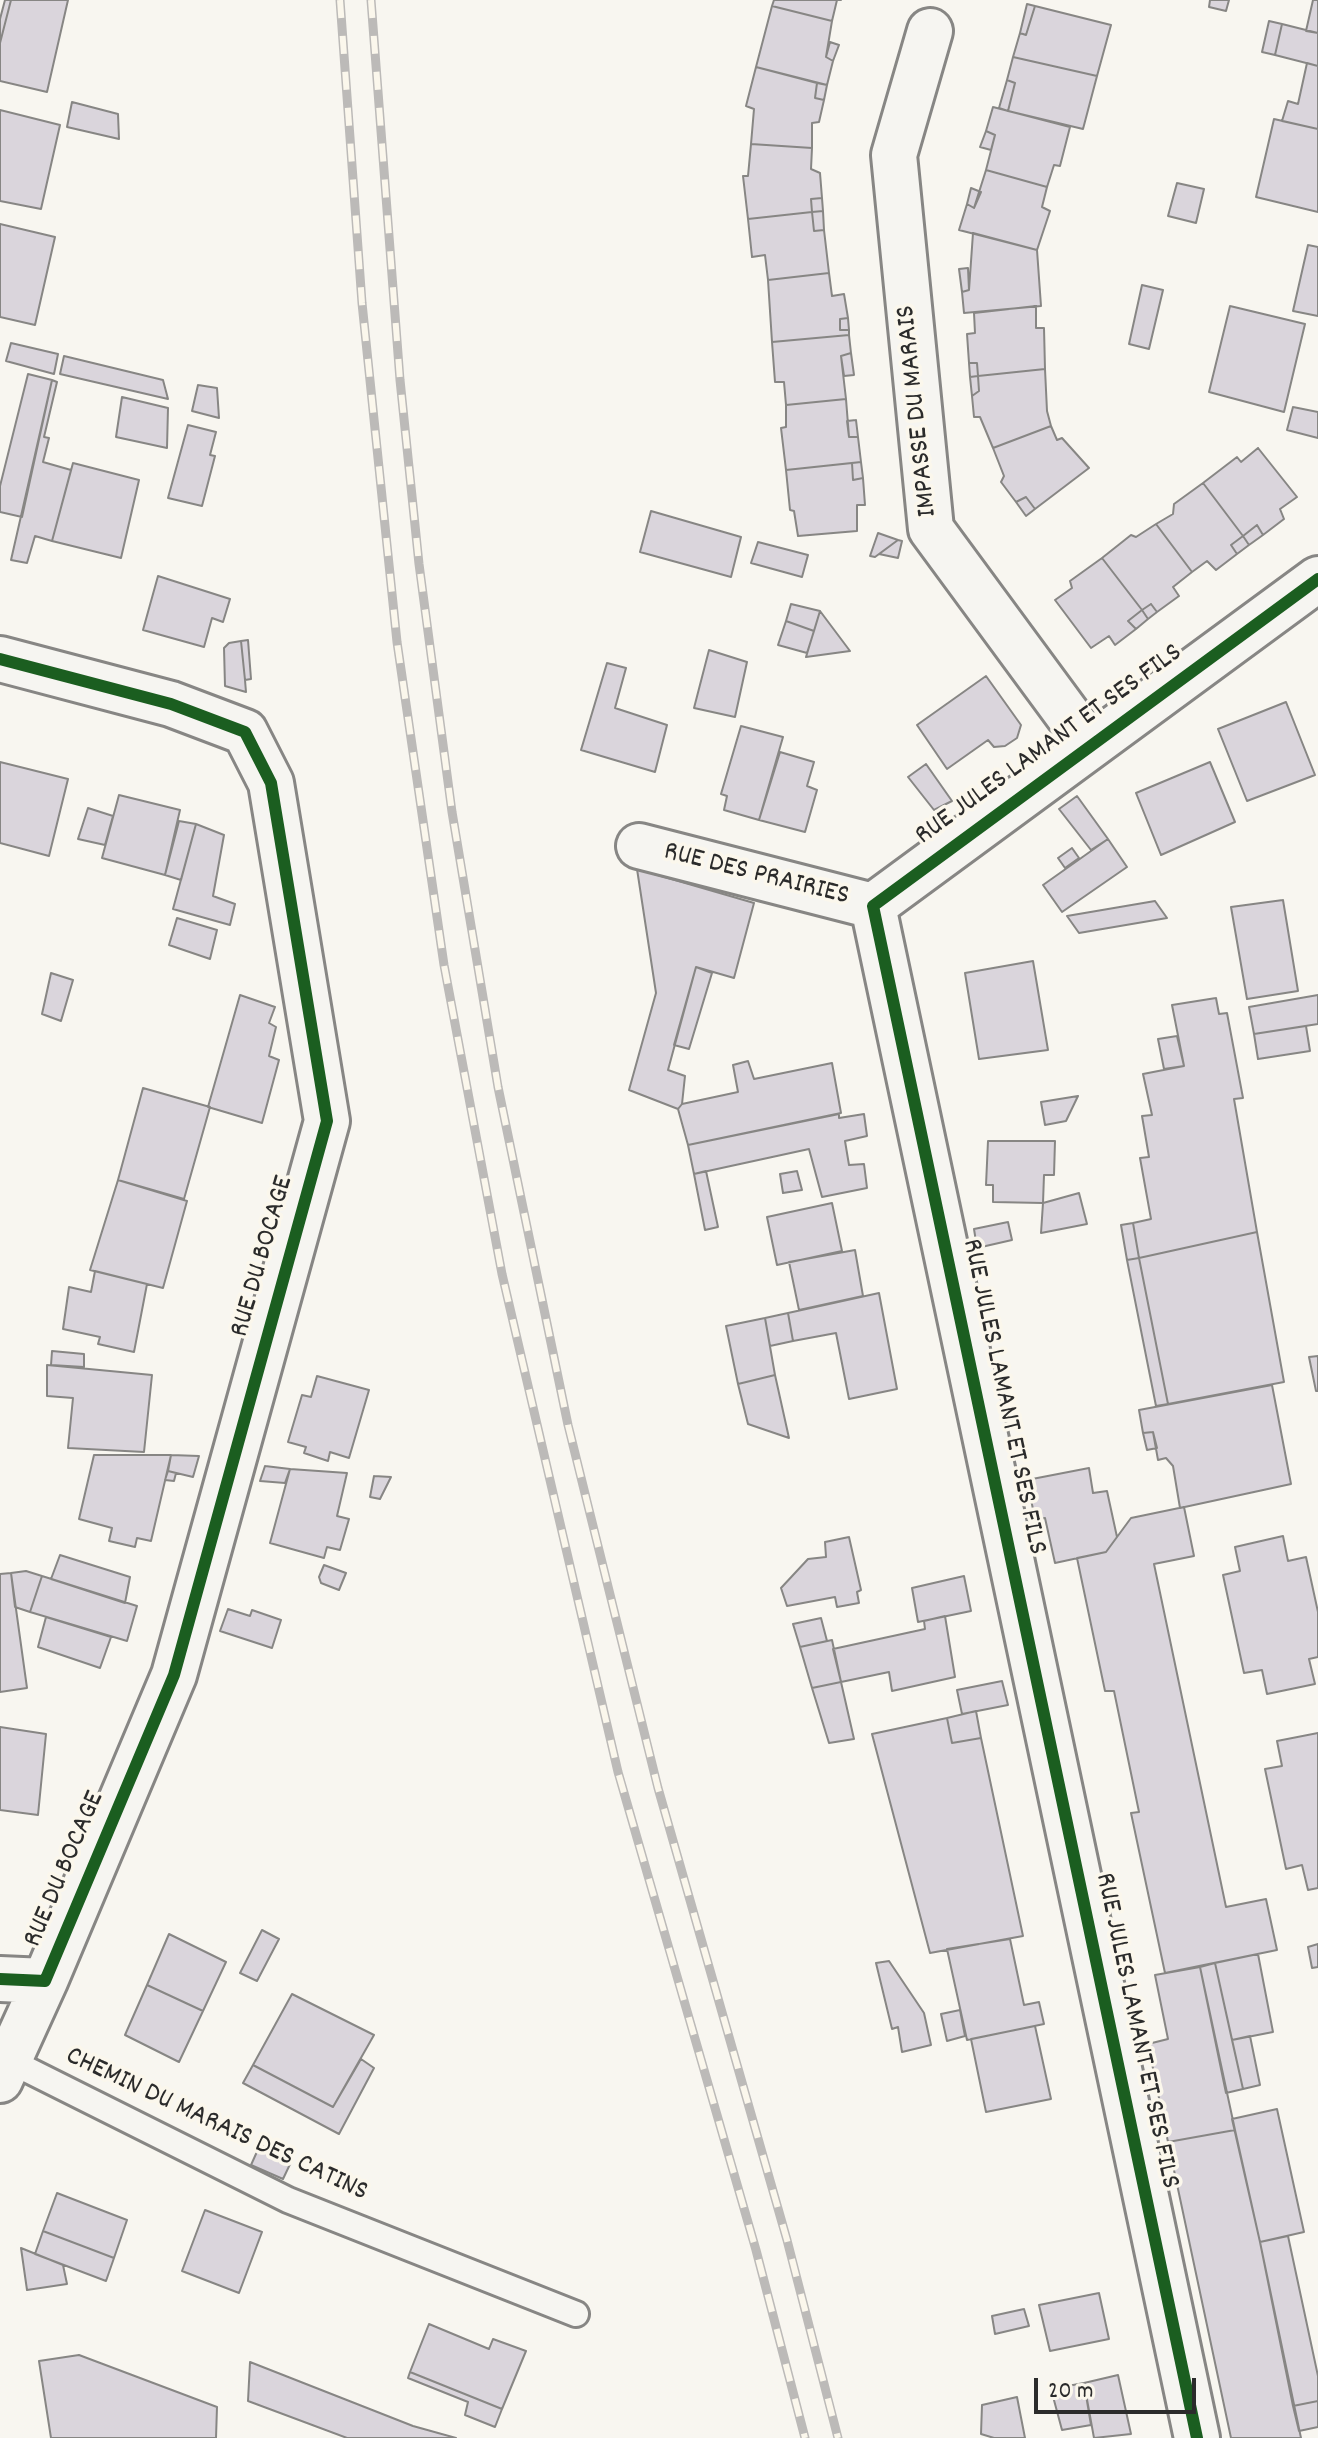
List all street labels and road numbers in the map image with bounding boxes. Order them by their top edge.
street label: IMPASSE DU MARAIS [891,303,947,519]
street label: RUE JULES LAMANT ET SES FILS [910,638,1190,854]
street label: RUE DES PRAIRIES [660,837,852,915]
street label: RUE DU BOCAGE [225,1173,303,1341]
street label: RUE JULES LAMANT ET SES FILS [952,1236,1052,1558]
street label: RUE DU BOCAGE [18,1787,114,1953]
street label: RUE JULES LAMANT ET SES FILS [1085,1870,1185,2192]
street label: CHEMIN DU MARAIS DES CATINS [59,2041,373,2211]

